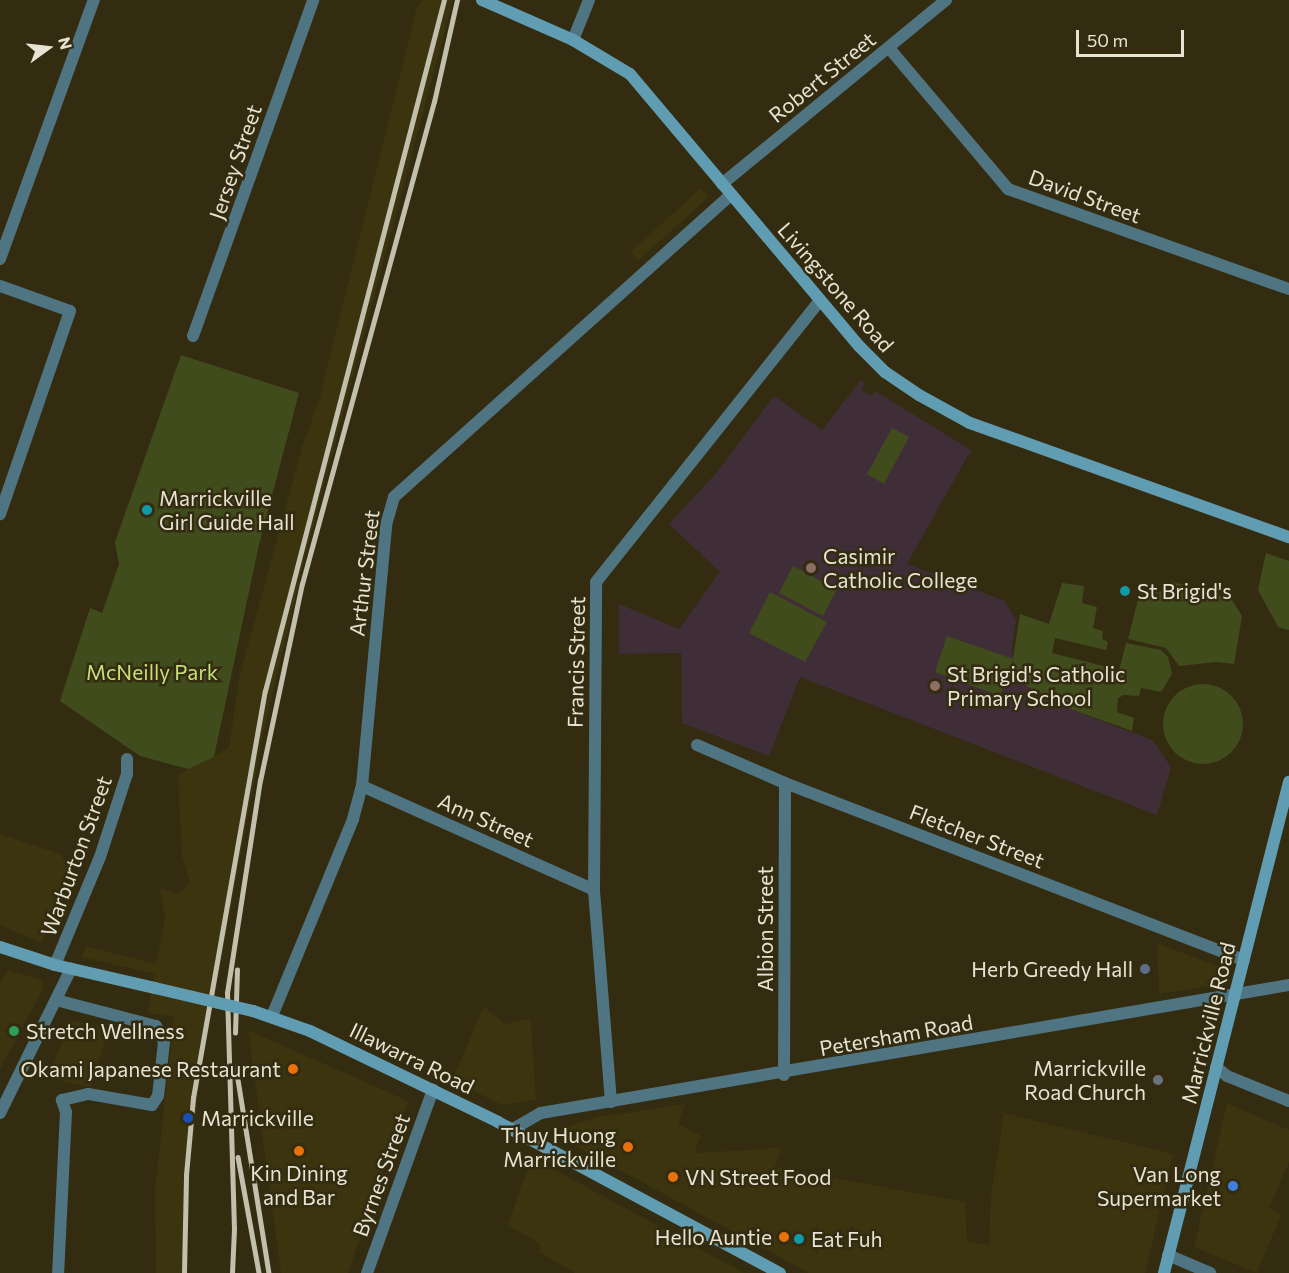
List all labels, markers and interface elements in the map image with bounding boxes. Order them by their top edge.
north arrow [18,18,78,78]
scale bar [1079,18,1187,56]
street label: Robert Street [764,26,880,128]
text: 50 m [1087,29,1128,51]
text: N [55,35,77,51]
street label: Jersey Street [204,101,266,223]
street label: David Street [1025,164,1145,228]
street label: Livingstone Road [773,217,899,357]
place label: Marrickville Girl Guide Hall [159,485,295,535]
marker: Marrickville Girl Guide Hall [140,503,154,517]
street label: Arthur Street [344,508,384,638]
place label: Casimir Catholic College [823,543,978,593]
marker: Casimir Catholic College [804,561,818,575]
place label: St Brigid's [1137,578,1232,604]
marker: St Brigid's [1118,584,1132,598]
street label: Francis Street [562,596,590,728]
park label: McNeilly Park [86,659,218,685]
place label: St Brigid's Catholic Primary School [947,661,1125,711]
marker: St Brigid's Catholic Primary School [928,679,942,693]
street label: Warburton Street [35,772,117,940]
street label: Ann Street [434,788,538,852]
street label: Fletcher Street [906,799,1048,873]
street label: Albion Street [752,866,778,992]
street label: Marrickville Road [1176,940,1240,1106]
place label: Herb Greedy Hall [971,956,1133,982]
marker: Herb Greedy Hall [1138,962,1152,976]
street label: Petersham Road [817,1009,975,1061]
street label: Illawarra Road [346,1017,478,1099]
place label: Stretch Wellness [26,1018,184,1044]
marker: Stretch Wellness [7,1024,21,1038]
place label: Marrickville Road Church [1024,1055,1146,1105]
place label: Okami Japanese Restaurant [20,1056,281,1082]
marker: Okami Japanese Restaurant [286,1062,300,1076]
marker: Marrickville Road Church [1151,1073,1165,1087]
place label: Marrickville [201,1105,314,1131]
marker: Marrickville [179,1109,197,1127]
street label: Byrnes Street [347,1110,415,1240]
place label: Thuy Huong Marrickville [500,1122,616,1172]
marker: Thuy Huong Marrickville [621,1140,635,1154]
marker: Kin Dining and Bar [292,1144,306,1158]
place label: Kin Dining and Bar [250,1160,348,1210]
place label: Van Long Supermarket [1097,1161,1221,1211]
place label: VN Street Food [685,1164,831,1190]
marker: VN Street Food [666,1170,680,1184]
marker: Van Long Supermarket [1226,1179,1240,1193]
place label: Hello Auntie [655,1224,772,1250]
place label: Eat Fuh [811,1226,883,1252]
marker: Hello Auntie [777,1230,791,1244]
marker: Eat Fuh [792,1232,806,1246]

